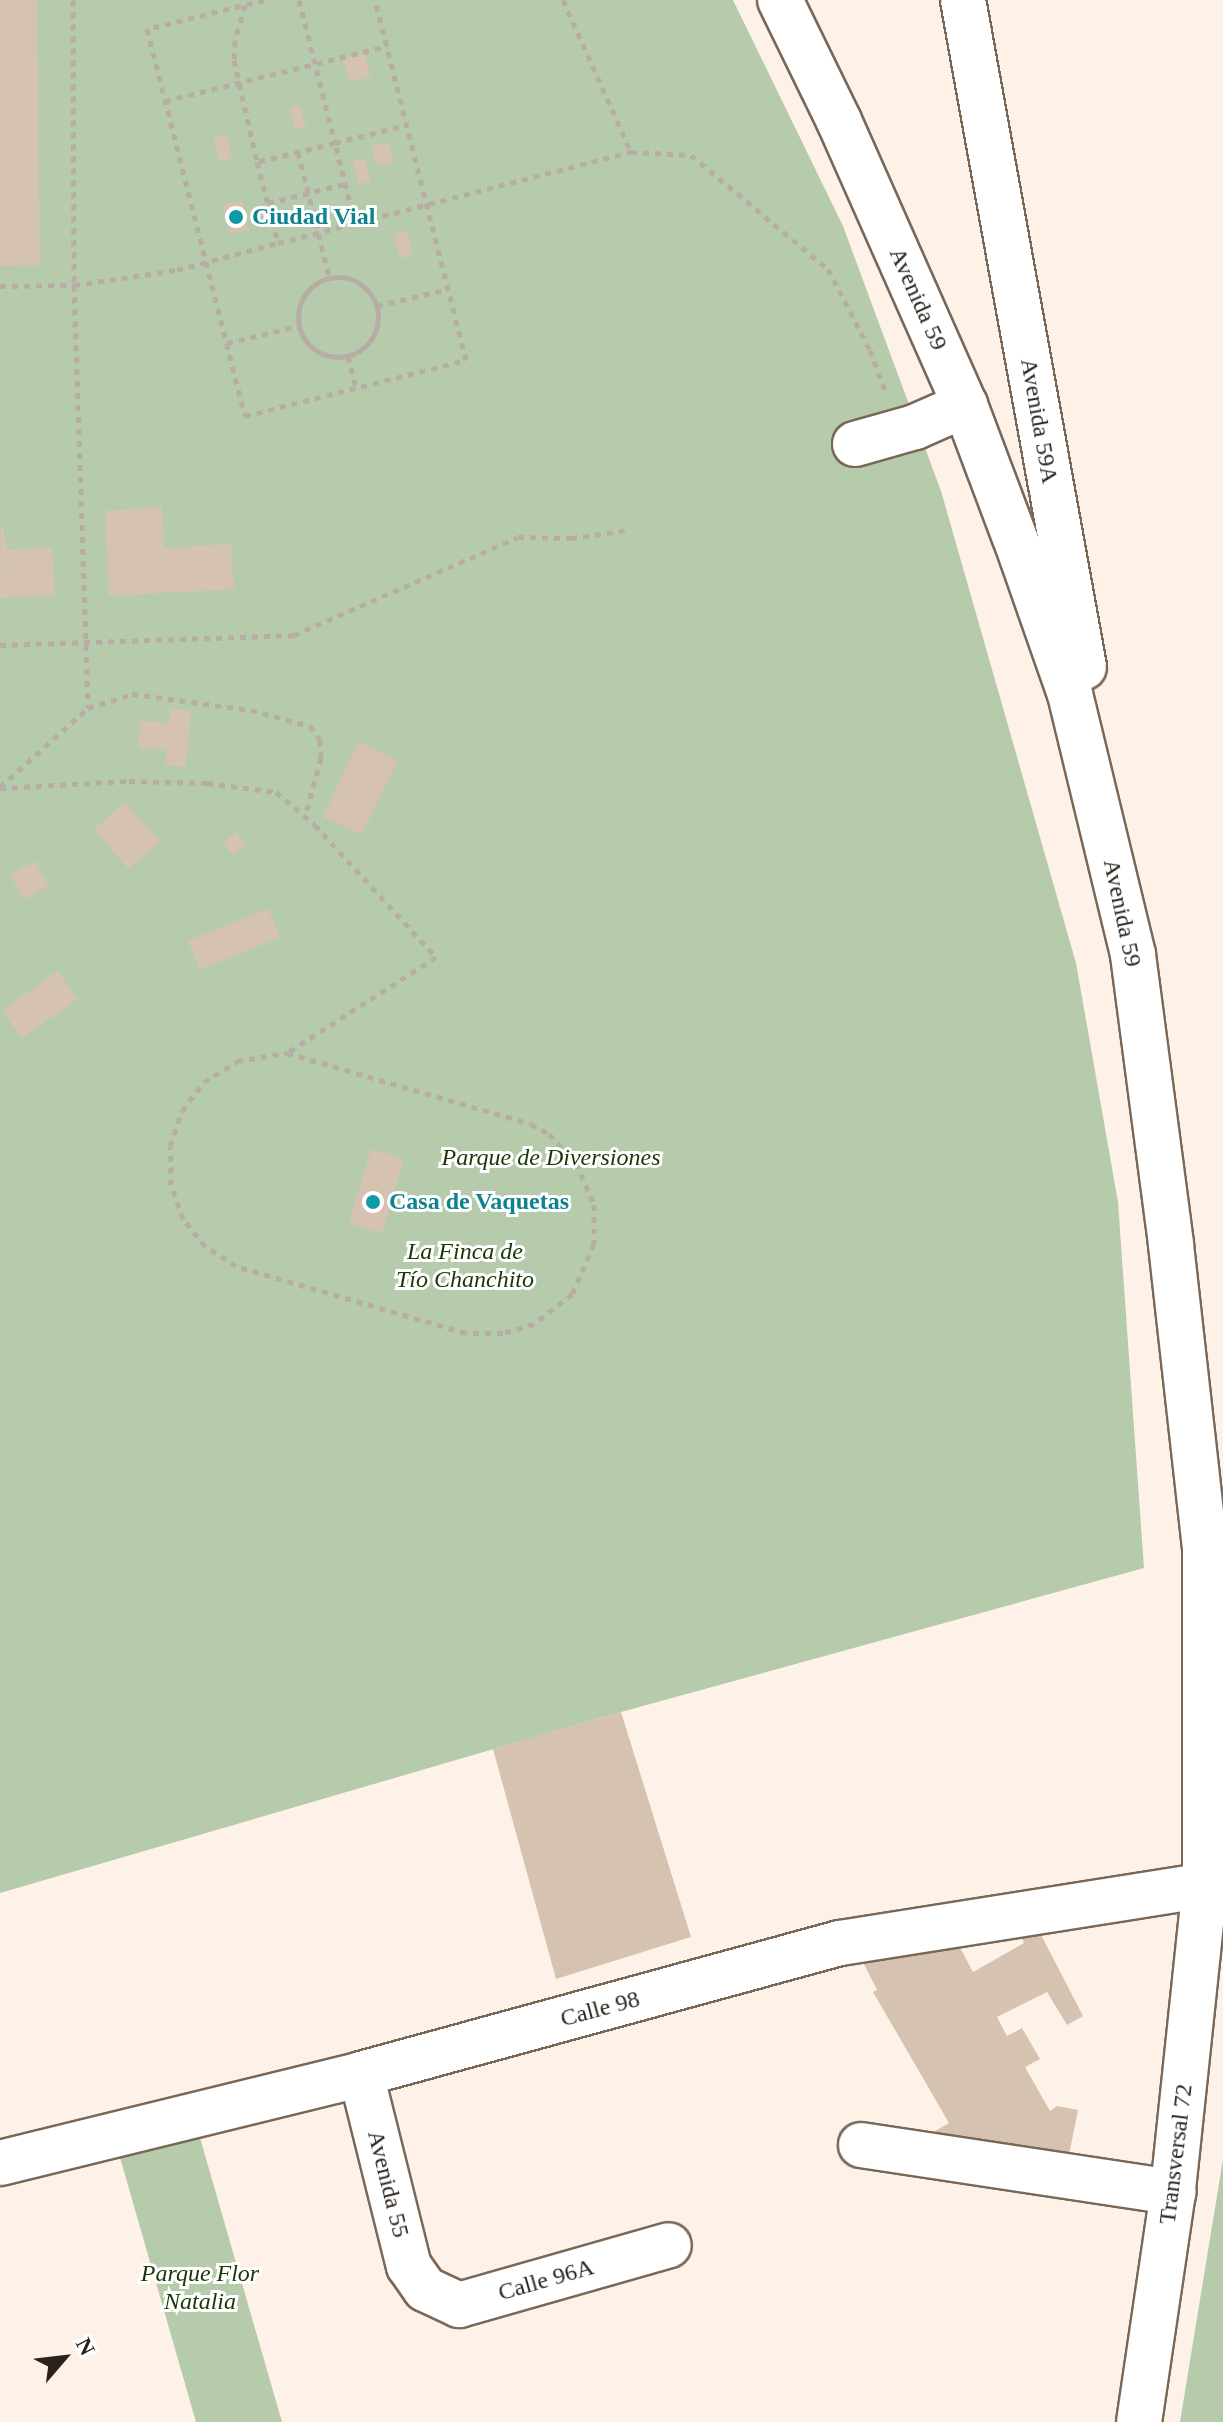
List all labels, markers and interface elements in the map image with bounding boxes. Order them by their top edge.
place label: Ciudad Vial [252,203,376,231]
marker: Ciudad Vial [227,208,245,226]
street label: Avenida 59 [883,243,953,355]
street label: Avenida 59A [1014,356,1064,486]
street label: Avenida 59 [1097,856,1147,970]
park label: Parque de Diversiones [441,1144,661,1172]
place label: Casa de Vaquetas [389,1188,569,1216]
marker: Casa de Vaquetas [364,1193,382,1211]
park label: La Finca de Tío Chanchito [396,1238,534,1294]
street label: Calle 98 [557,1985,643,2033]
street label: Transversal 72 [1153,2082,1199,2226]
street label: Avenida 55 [361,2127,415,2241]
street label: Calle 96A [495,2253,597,2307]
park label: Parque Flor Natalia [141,2260,259,2316]
north arrow [24,2318,104,2398]
text: N [71,2334,100,2359]

